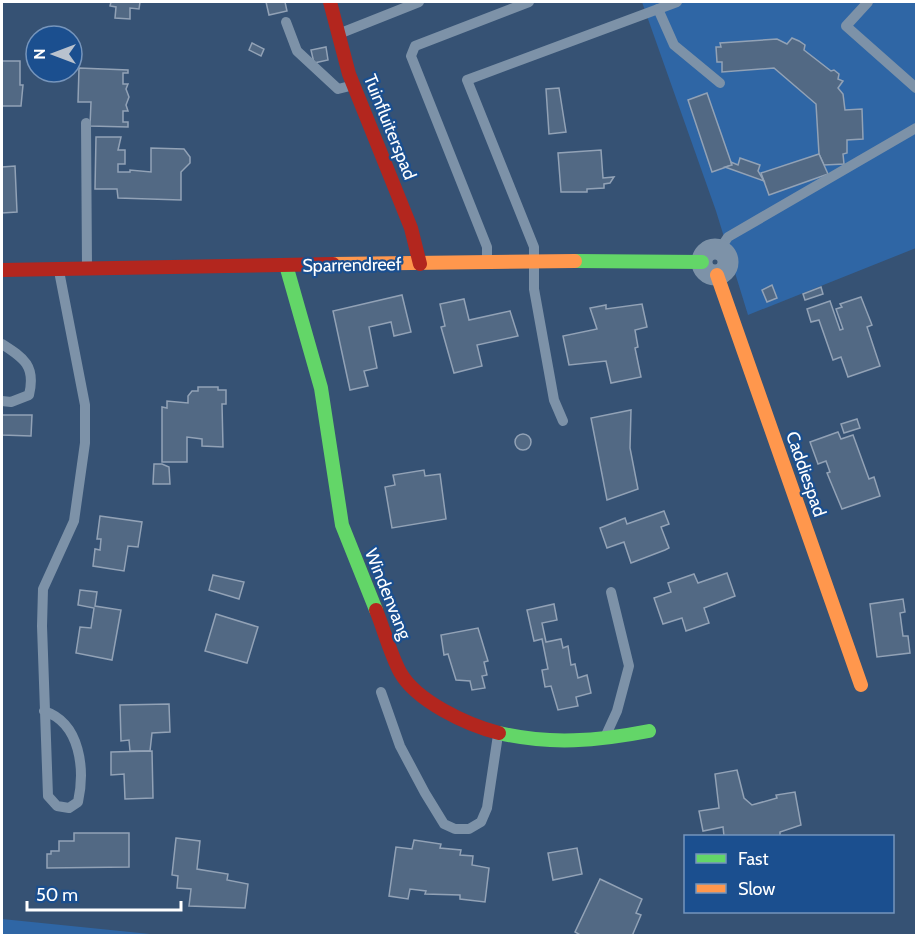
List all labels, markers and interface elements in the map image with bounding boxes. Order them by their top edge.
north arrow [24,24,84,84]
text: N [30,48,49,60]
street label: Tuinfluiterspad [359,71,421,183]
street label: Sparrendreef [302,253,402,277]
street label: Caddiespad [781,428,831,520]
street label: Windenvang [360,545,417,644]
legend [684,835,894,913]
text: Fast [738,848,769,870]
scale bar [27,874,182,912]
text: Slow [738,878,775,900]
text: 50 m [36,884,78,906]

